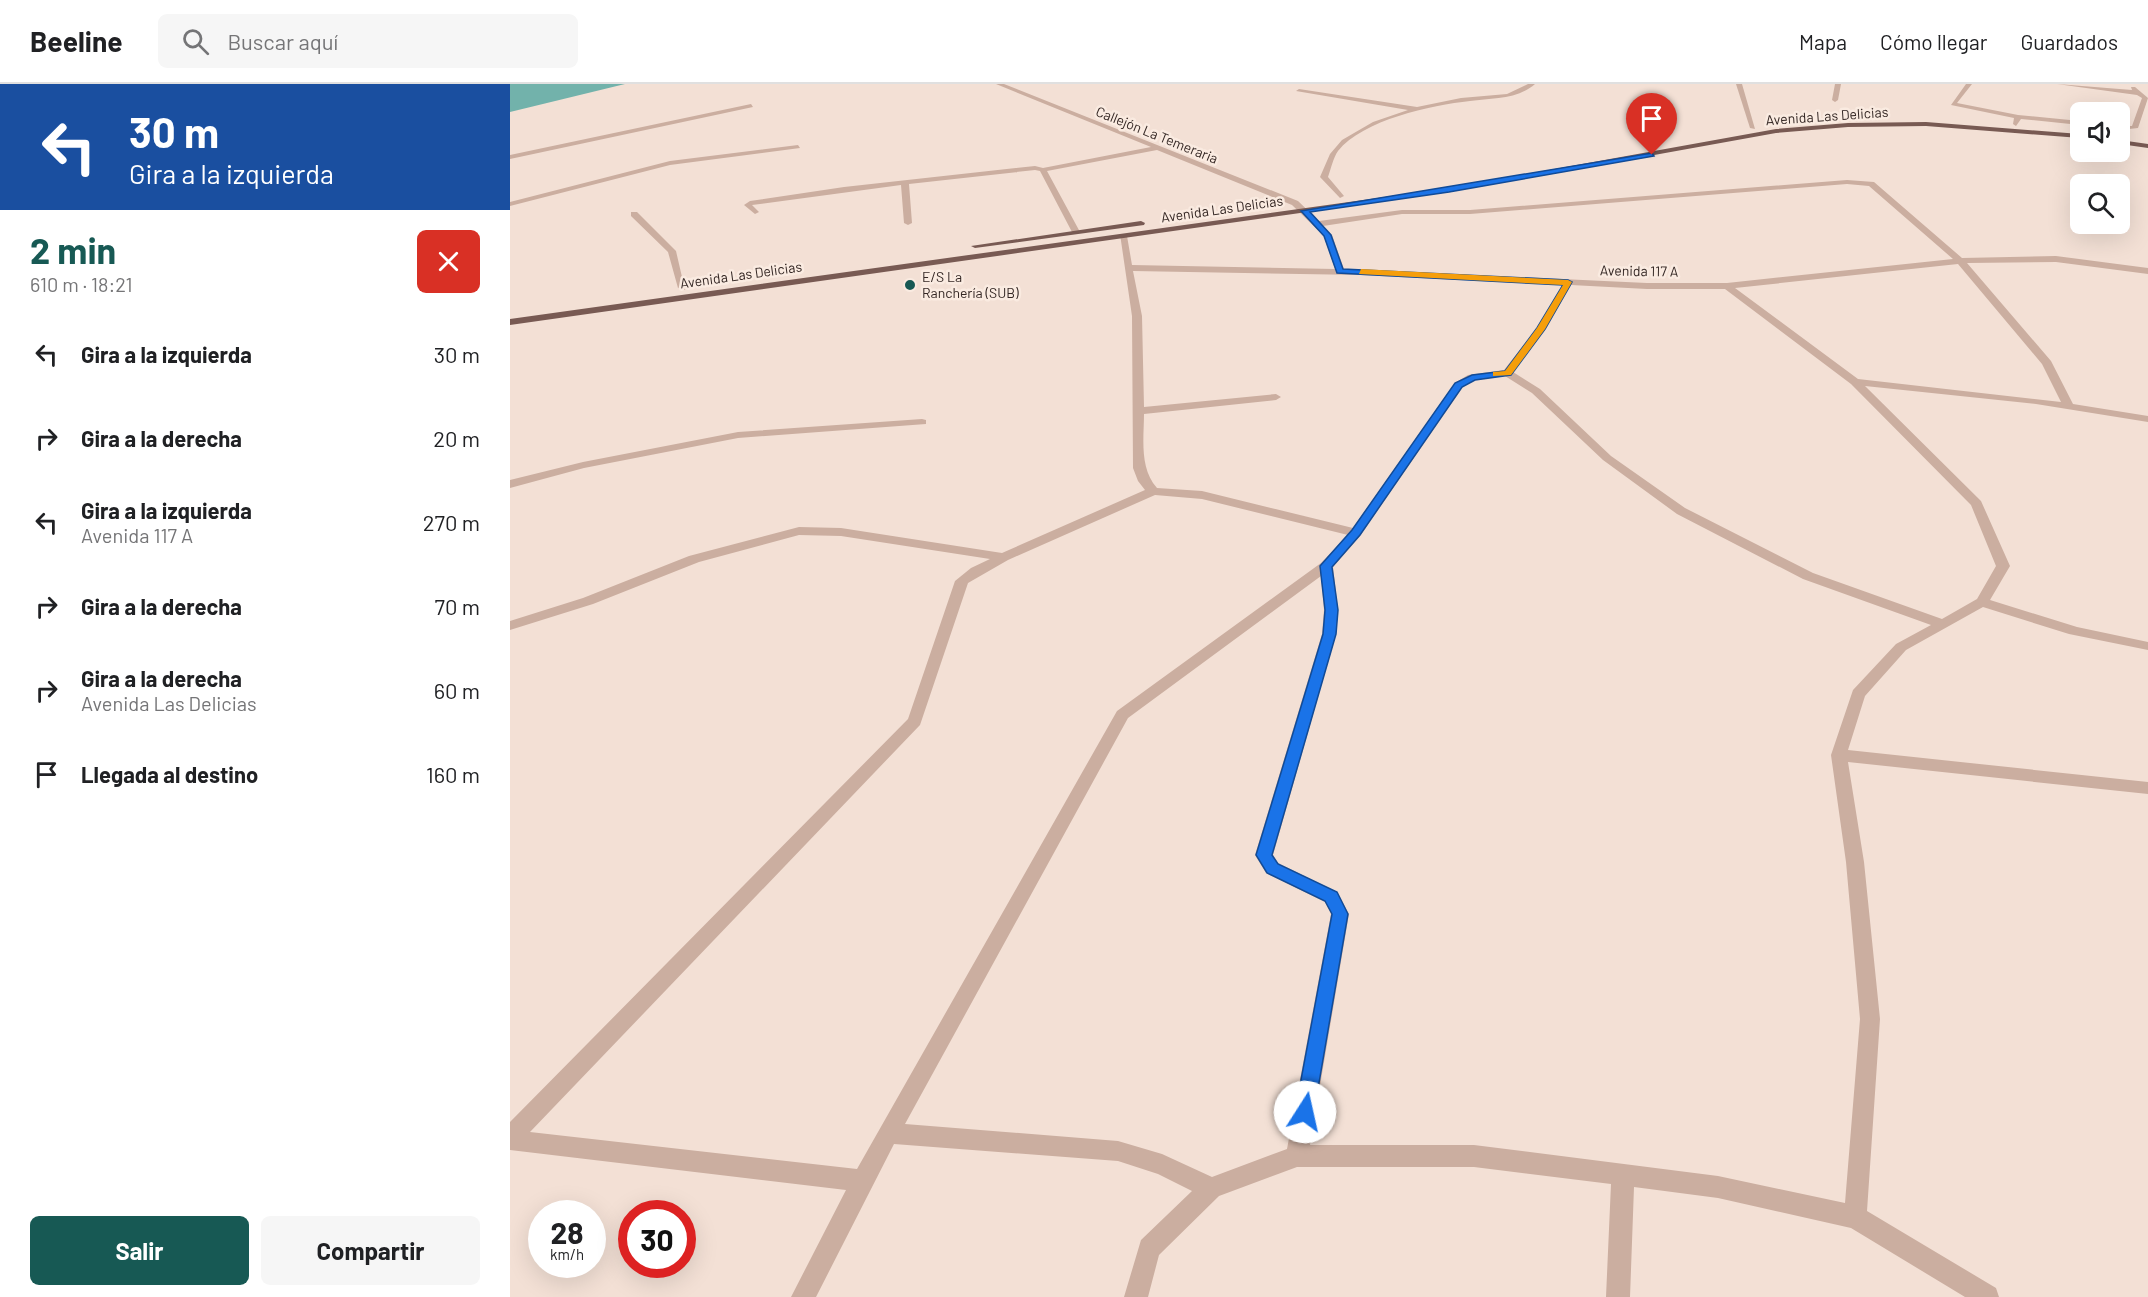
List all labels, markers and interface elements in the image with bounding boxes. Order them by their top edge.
search box [158,14,578,68]
text: Beeline [30,24,122,58]
icon: search [179,25,212,58]
text: Buscar aquí [227,28,338,54]
text: Mapa [1799,29,1847,54]
text: Cómo llegar [1880,29,1987,54]
text: Guardados [2020,29,2118,54]
pin [1626,93,1677,155]
street label: Callejón La Temeraria [1094,102,1221,167]
icon: arrive [1635,102,1668,135]
map controls [2070,102,2130,234]
button: sound [2070,102,2130,162]
street label: Avenida Las Delicias [1765,103,1889,128]
text: 30 m [129,106,219,156]
icon: left [30,108,108,186]
text: Gira a la izquierda [129,157,334,189]
button: search [2070,174,2130,234]
street label: Avenida Las Delicias [1160,191,1284,225]
text: 2 min [30,228,116,271]
button: close [417,230,480,293]
street label: Avenida Las Delicias [679,257,803,291]
street label: Avenida 117 A [1600,261,1679,280]
place label: E/S La Ranchería (SUB) [922,268,1019,301]
text: 610 m · 18:21 [30,272,133,296]
marker: E/S La Ranchería (SUB) [903,278,917,292]
icon: left [30,338,63,371]
text: Gira a la izquierda [81,341,252,367]
text: 30 m [434,341,480,367]
icon: right [30,422,63,455]
text: Gira a la derecha [81,425,242,451]
text: 20 m [433,425,480,451]
text: Gira a la izquierda [81,497,252,523]
icon: left [30,506,63,539]
text: 270 m [423,509,480,535]
text: Avenida 117 A [81,523,193,547]
icon: right [30,590,63,623]
text: Gira a la derecha [81,593,242,619]
text: 70 m [435,593,480,619]
text: Gira a la derecha [81,665,242,691]
icon: right [30,674,63,707]
text: 60 m [434,677,480,703]
text: Avenida Las Delicias [81,691,257,715]
icon: arrive [30,758,63,791]
text: Llegada al destino [81,761,258,787]
text: 160 m [426,761,480,787]
position arrow [1273,1080,1337,1144]
speed limit sign: 30 [618,1200,696,1278]
text: 28 [550,1214,584,1250]
button: Salir [30,1216,249,1285]
button: Compartir [261,1216,480,1285]
text: km/h [550,1245,584,1263]

